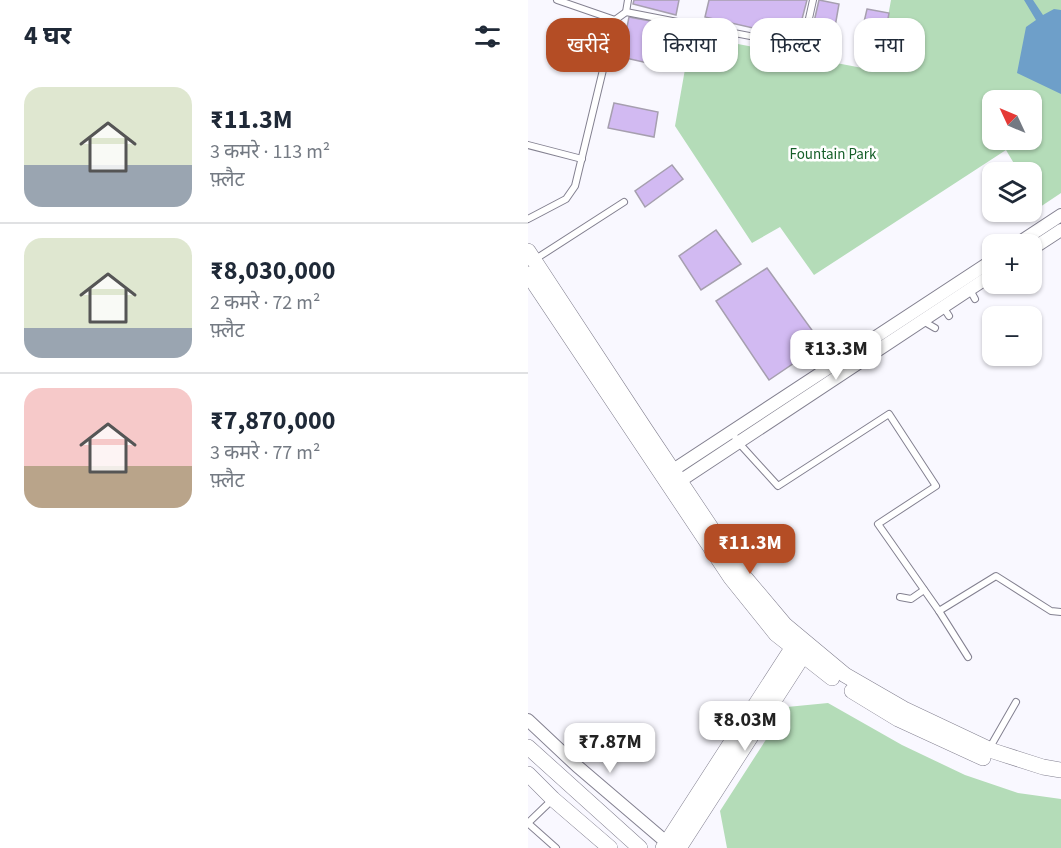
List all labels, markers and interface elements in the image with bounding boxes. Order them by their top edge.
text: 4 घर [24,17,71,54]
chip: खरीदें [546,18,630,72]
chip: किराया [642,18,738,72]
chip: फ़िल्टर [750,18,842,72]
chip: नया [854,18,925,72]
icon: filters [471,20,504,53]
north arrow [982,90,1042,150]
map controls [982,90,1042,366]
text: ₹11.3M [210,101,293,138]
icon: home [72,111,144,183]
text: 3 कमरे · 113 m² [210,138,330,166]
park label: Fountain Park [790,144,877,165]
button: layers [982,162,1042,222]
text: फ़्लैट [210,166,245,194]
button: + [982,234,1042,294]
text: ₹8,030,000 [210,252,335,289]
icon: home [72,262,144,334]
text: 2 कमरे · 72 m² [210,289,320,317]
button: − [982,306,1042,366]
text: फ़्लैट [210,317,245,345]
pin: ₹13.3M [787,330,885,381]
text: ₹13.3M [804,335,868,363]
text: ₹7,870,000 [210,402,335,439]
icon: home [72,412,144,484]
text: 3 कमरे · 77 m² [210,439,320,467]
text: फ़्लैट [210,467,245,495]
pin: ₹11.3M [701,524,799,575]
text: ₹11.3M [718,529,782,557]
pin: ₹8.03M [696,701,794,752]
text: ₹8.03M [713,706,777,734]
pin: ₹7.87M [561,723,659,774]
text: ₹7.87M [578,728,642,756]

